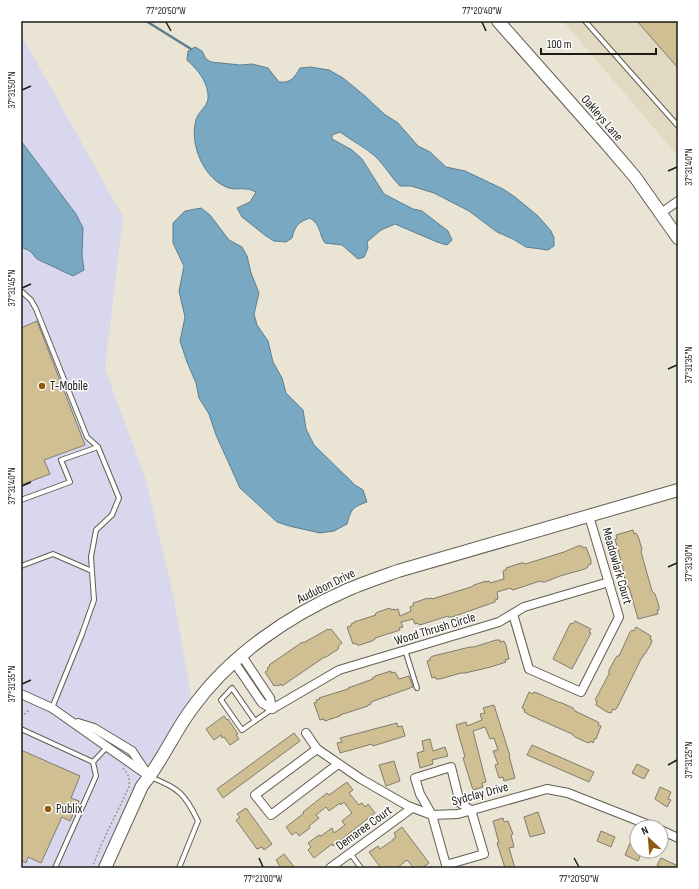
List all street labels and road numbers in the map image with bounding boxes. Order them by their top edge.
street label: Oakleys Lane [578,92,626,144]
street label: Meadowlark Court [598,526,636,606]
street label: Audubon Drive [293,565,358,607]
street label: Wood Thrush Circle [393,609,477,649]
street label: Sydclay Drive [450,779,510,809]
street label: Demaree Court [333,802,395,854]

